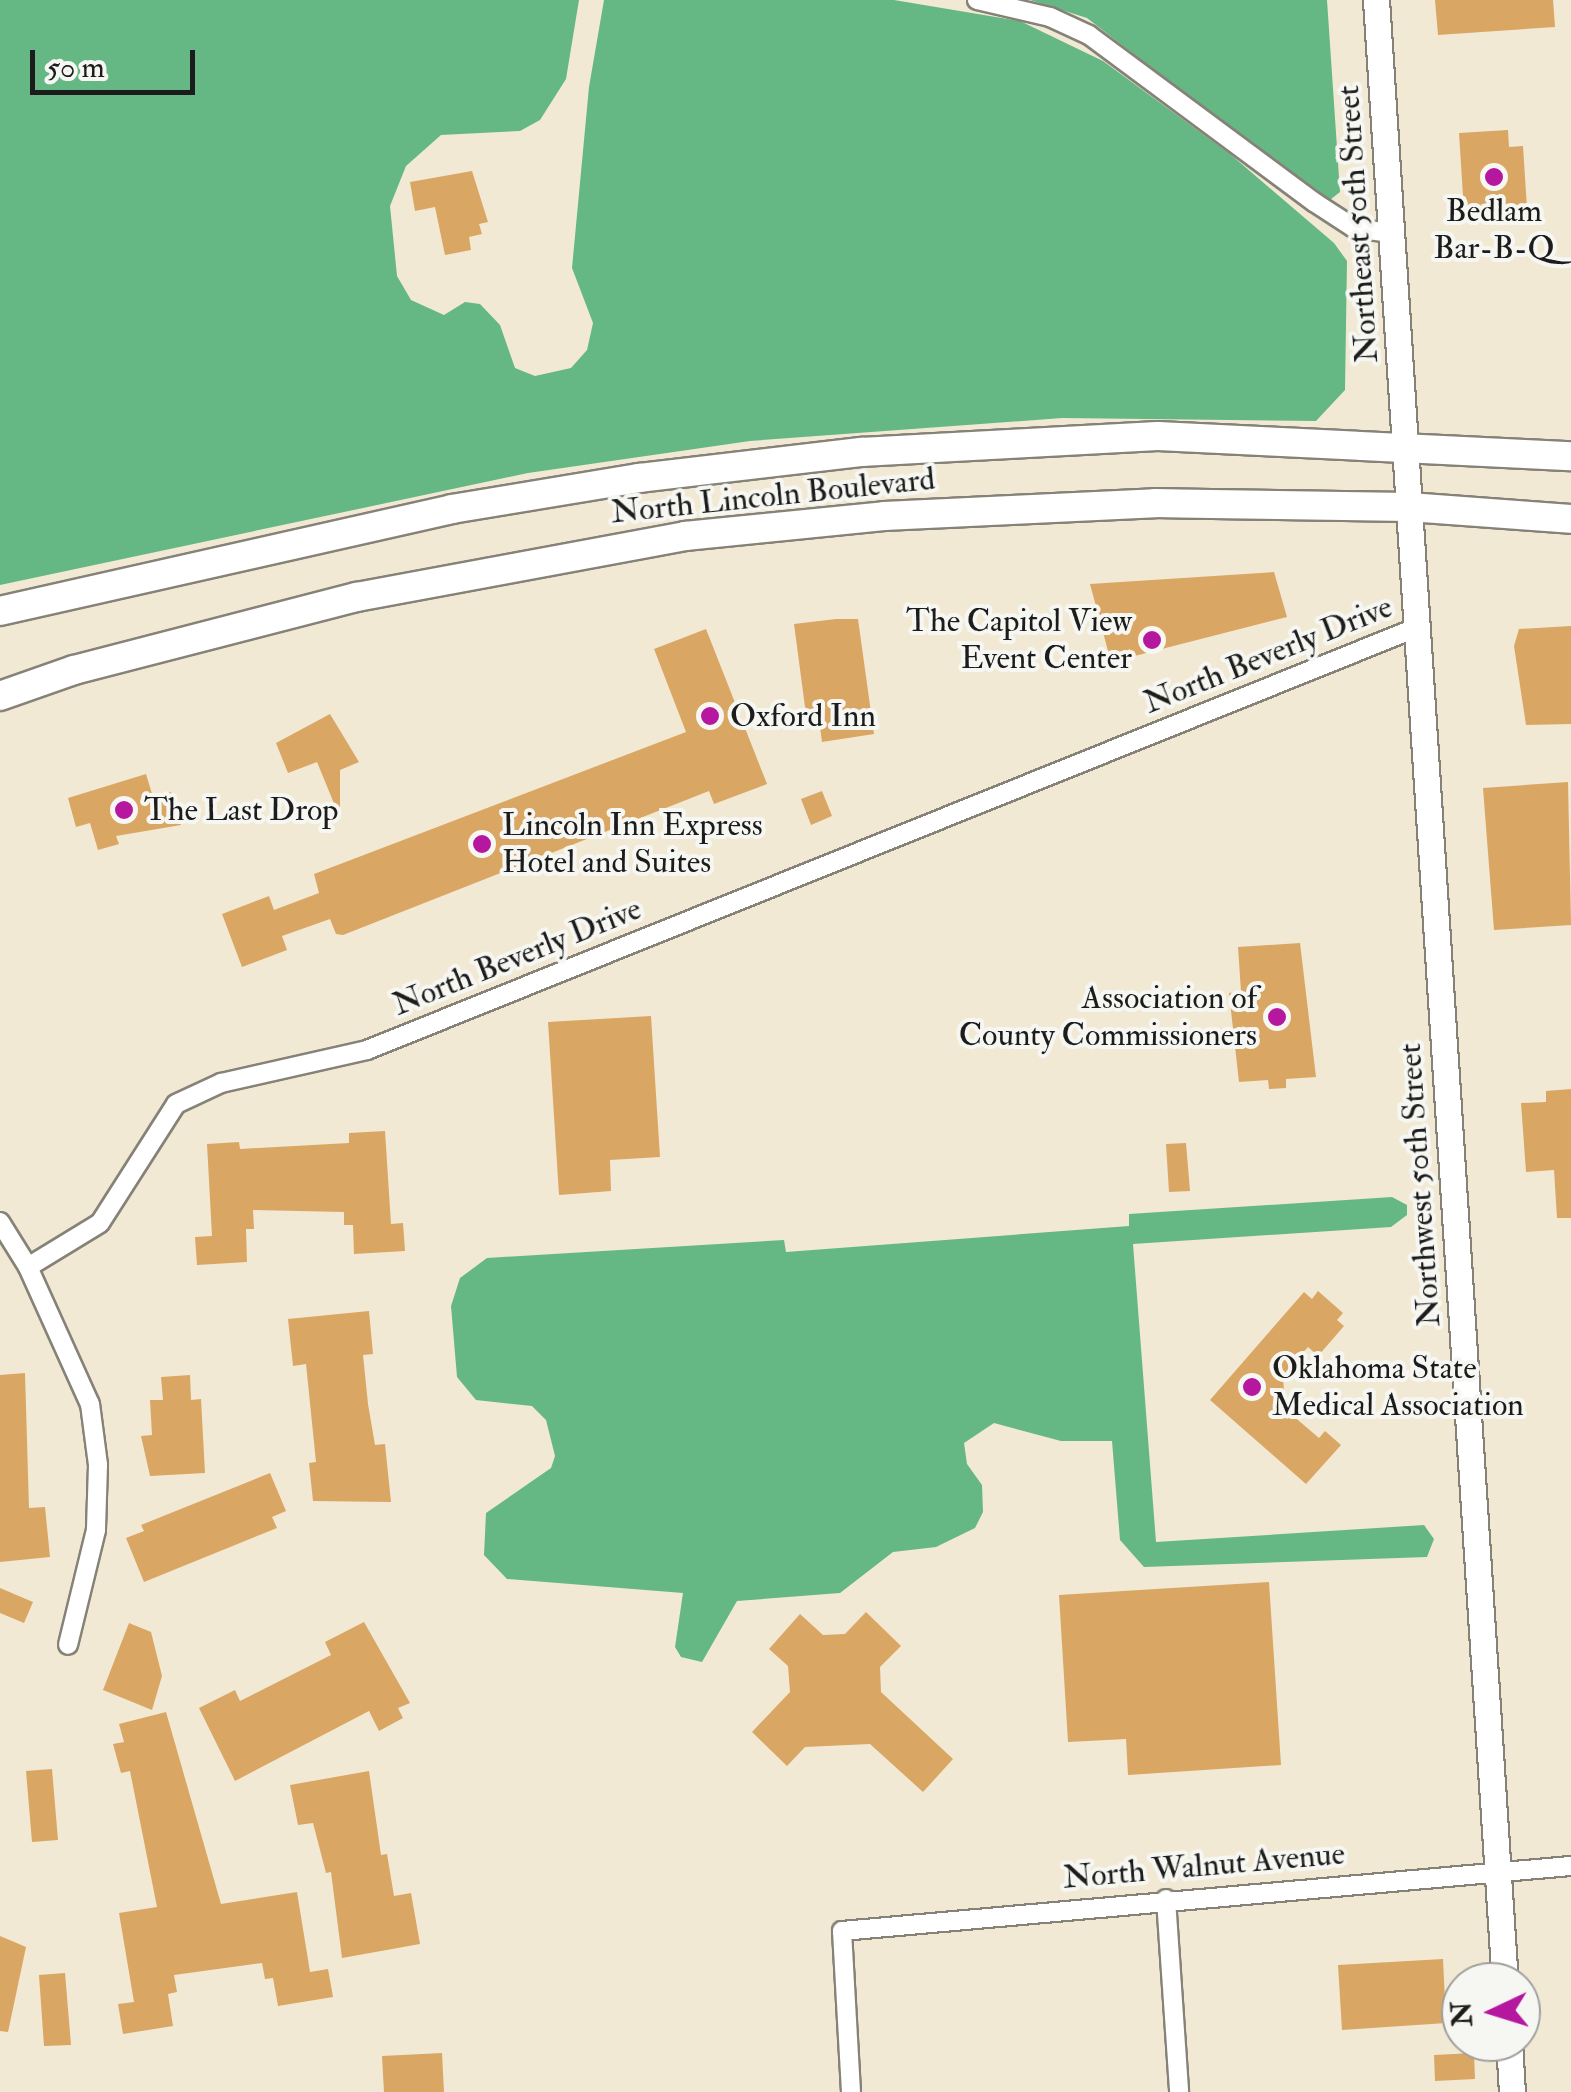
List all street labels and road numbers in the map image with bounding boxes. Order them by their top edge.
street label: Northeast 50th Street [1329,84,1387,364]
street label: North Lincoln Boulevard [609,460,937,532]
street label: North Beverly Drive [1138,588,1398,722]
street label: North Beverly Drive [387,890,647,1024]
street label: Northwest 50th Street [1391,1042,1449,1328]
street label: North Walnut Avenue [1062,1835,1346,1897]

